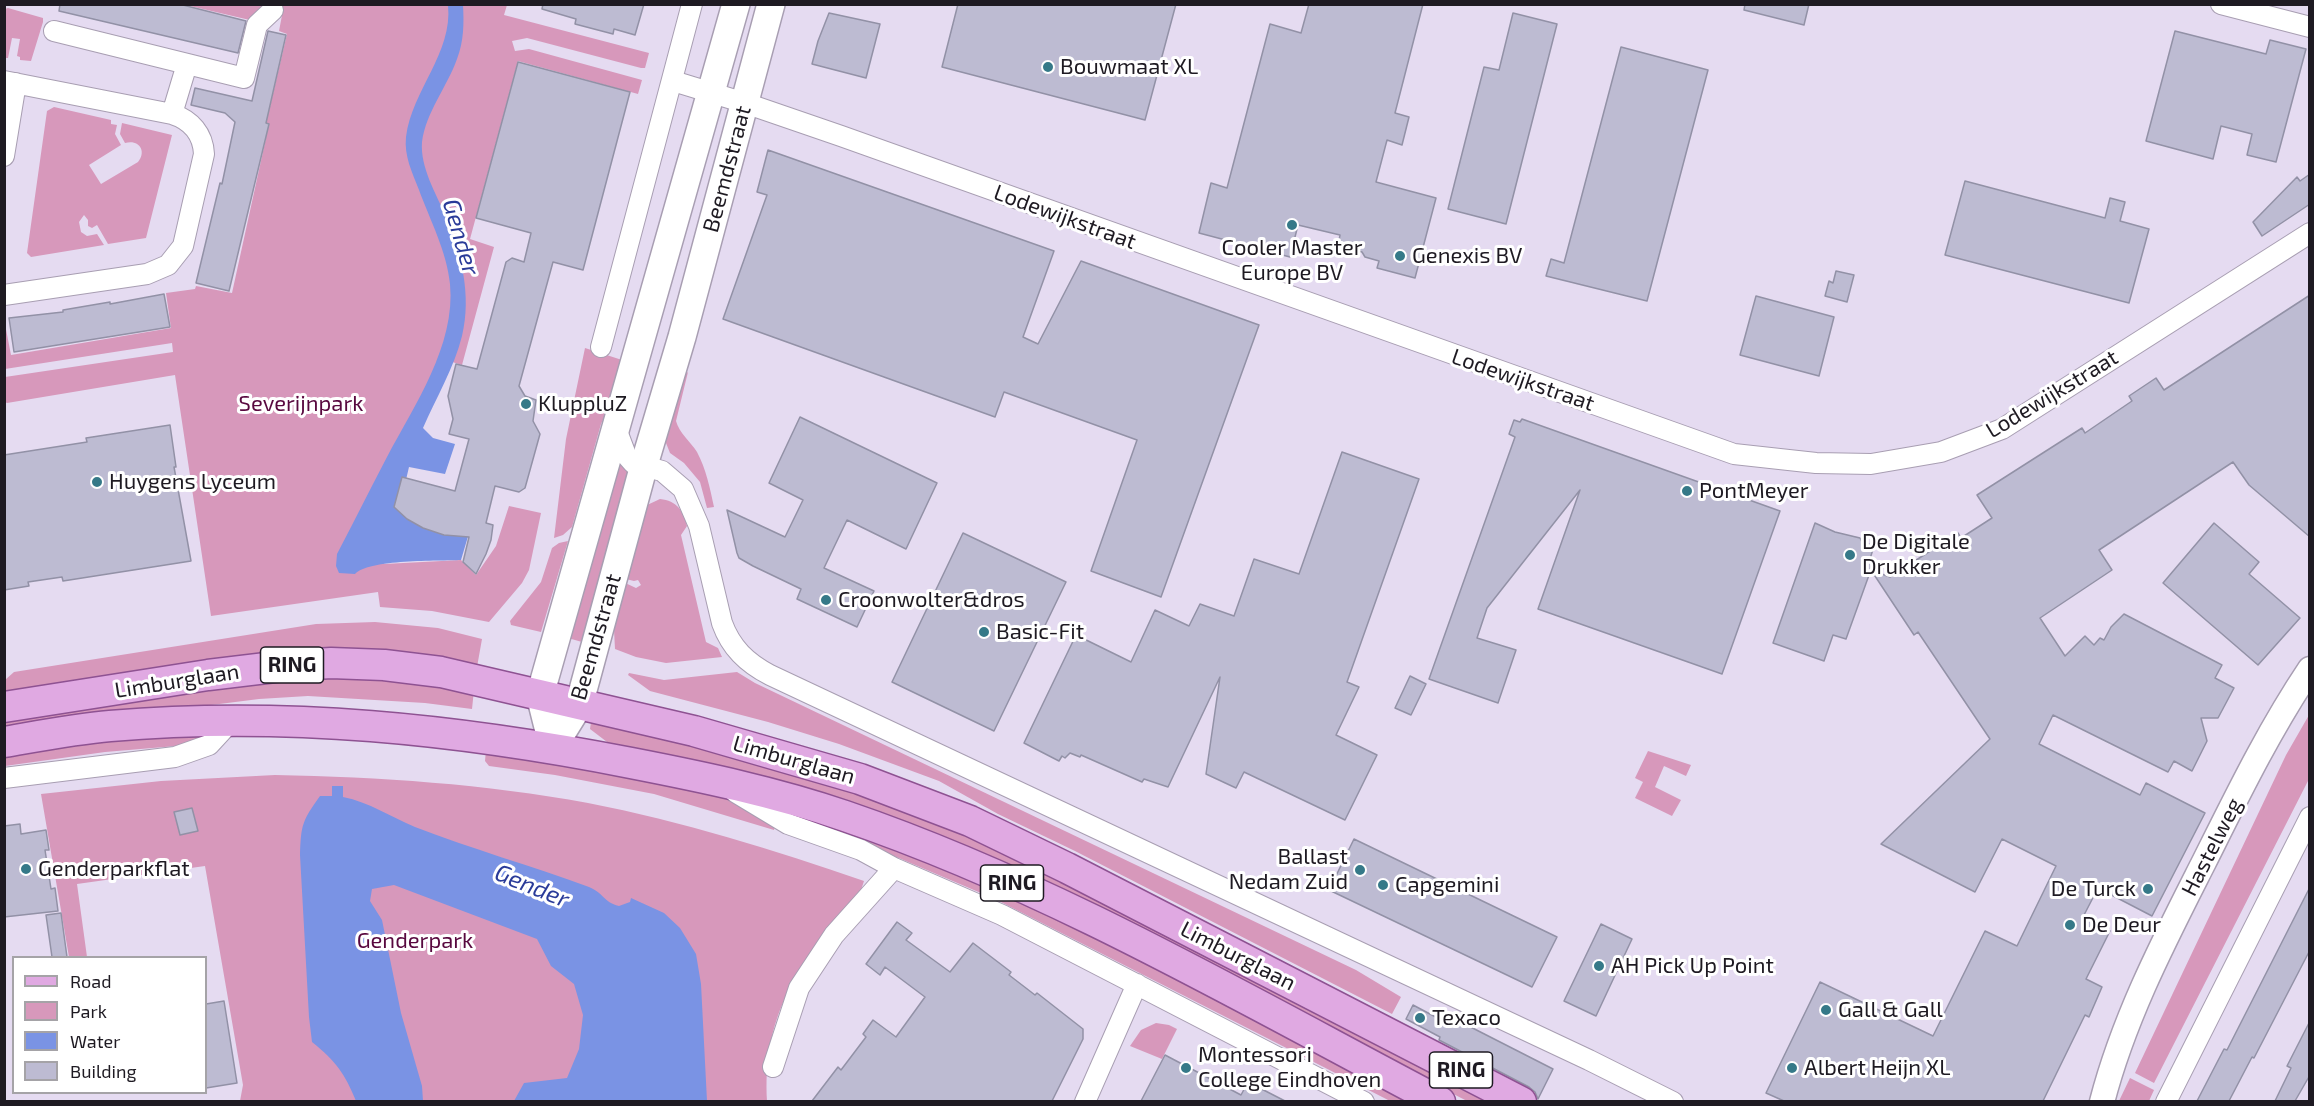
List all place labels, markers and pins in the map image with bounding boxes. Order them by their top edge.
place label: Bouwmaat XL [1060,54,1198,80]
marker: Bouwmaat XL [1041,60,1055,74]
marker: Cooler Master Europe BV [1285,218,1299,232]
place label: Cooler Master Europe BV [1221,235,1363,286]
place label: Genexis BV [1412,243,1522,269]
marker: Genexis BV [1393,249,1407,263]
place label: KluppluZ [538,391,627,417]
marker: KluppluZ [519,397,533,411]
place label: Huygens Lyceum [109,469,276,495]
marker: Huygens Lyceum [90,475,104,489]
place label: PontMeyer [1699,478,1809,504]
marker: PontMeyer [1680,484,1694,498]
place label: De Digitale Drukker [1862,529,1970,580]
marker: De Digitale Drukker [1843,548,1857,562]
place label: Croonwolter&dros [838,587,1025,613]
marker: Croonwolter&dros [819,593,833,607]
place label: Basic-Fit [996,619,1084,645]
marker: Basic-Fit [977,625,991,639]
place label: Ballast Nedam Zuid [1229,844,1348,896]
place label: Genderparkflat [38,856,190,882]
marker: Genderparkflat [19,862,33,876]
marker: Ballast Nedam Zuid [1353,863,1367,877]
place label: Capgemini [1395,872,1499,898]
place label: De Turck [2051,876,2136,902]
marker: Capgemini [1376,878,1390,892]
marker: De Turck [2141,882,2155,896]
place label: De Deur [2082,912,2161,938]
marker: De Deur [2063,918,2077,932]
place label: AH Pick Up Point [1611,953,1774,979]
marker: AH Pick Up Point [1592,959,1606,973]
place label: Gall & Gall [1838,997,1943,1023]
marker: Gall & Gall [1819,1003,1833,1017]
place label: Texaco [1432,1005,1501,1031]
marker: Texaco [1413,1011,1427,1025]
place label: Montessori College Eindhoven [1198,1042,1381,1094]
place label: Albert Heijn XL [1804,1055,1951,1081]
marker: Montessori College Eindhoven [1179,1061,1193,1075]
marker: Albert Heijn XL [1785,1061,1799,1075]

